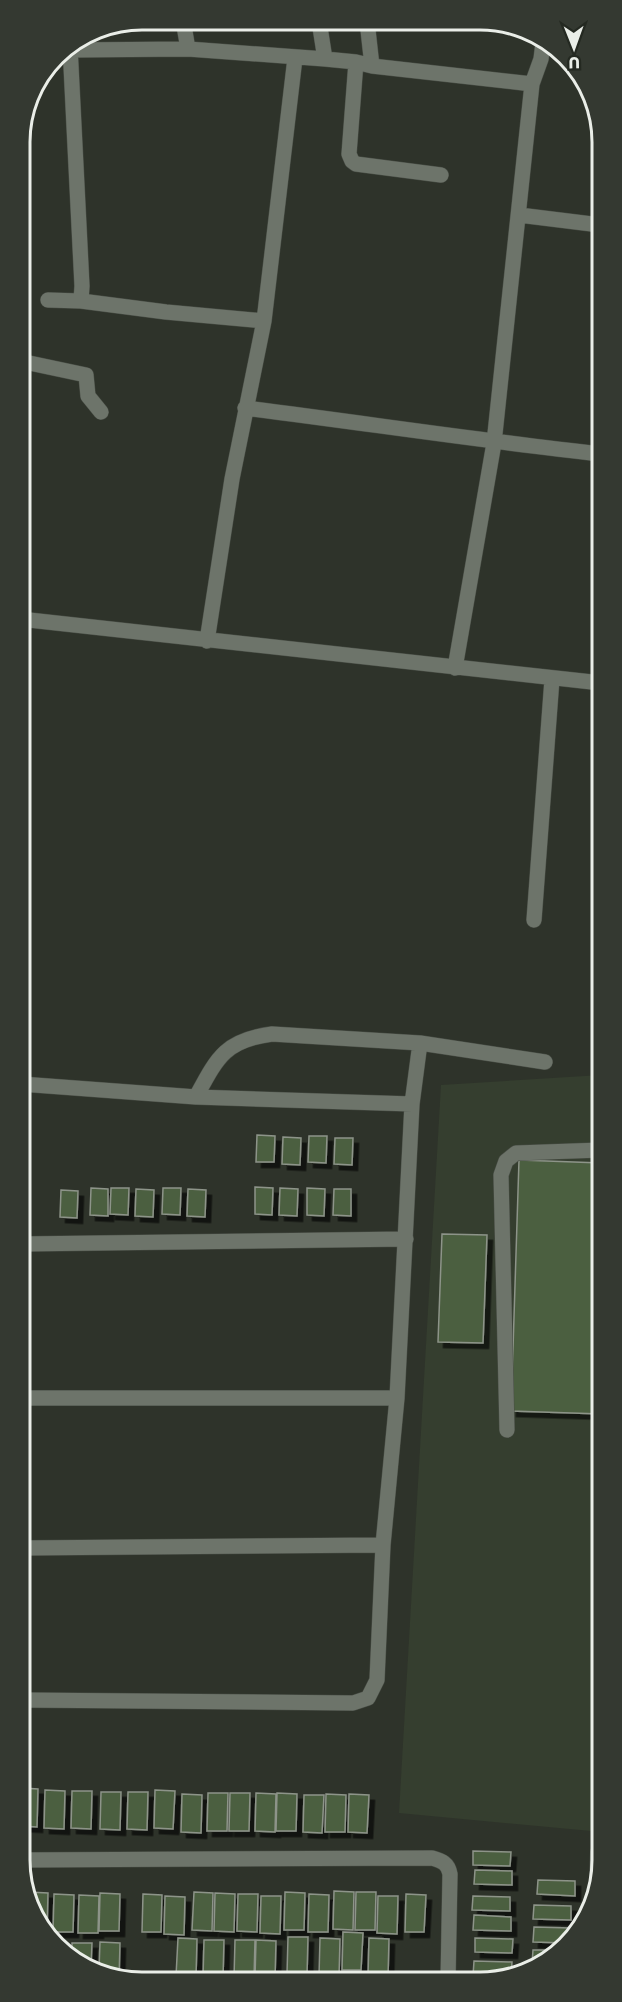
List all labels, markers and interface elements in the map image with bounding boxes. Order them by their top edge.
north arrow [544,18,604,78]
text: U [568,51,580,74]

